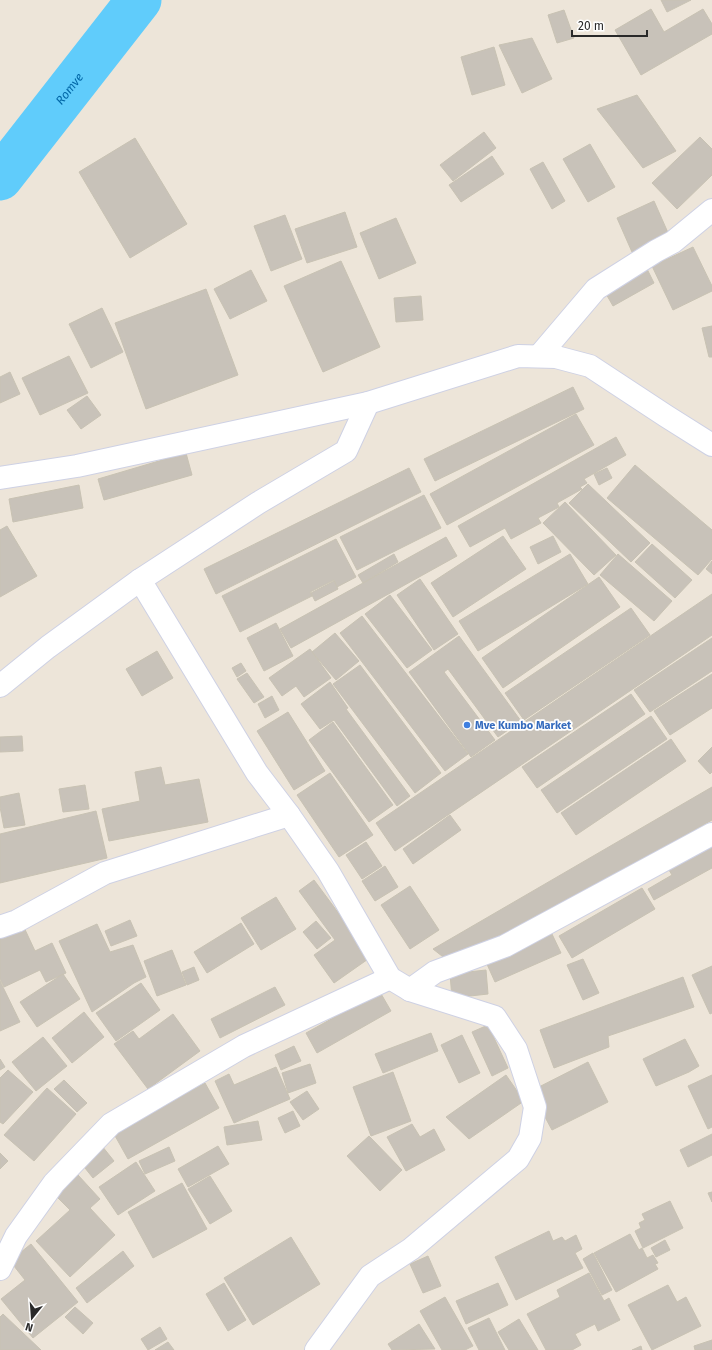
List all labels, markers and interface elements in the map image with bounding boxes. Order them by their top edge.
scale bar [572,12,647,38]
text: 20 m [578,19,604,33]
water label: Romve [53,70,86,107]
place label: Mve Kumbo Market [475,719,572,732]
marker: Mve Kumbo Market [462,720,472,730]
north arrow [12,1298,52,1338]
text: N [24,1320,35,1334]

